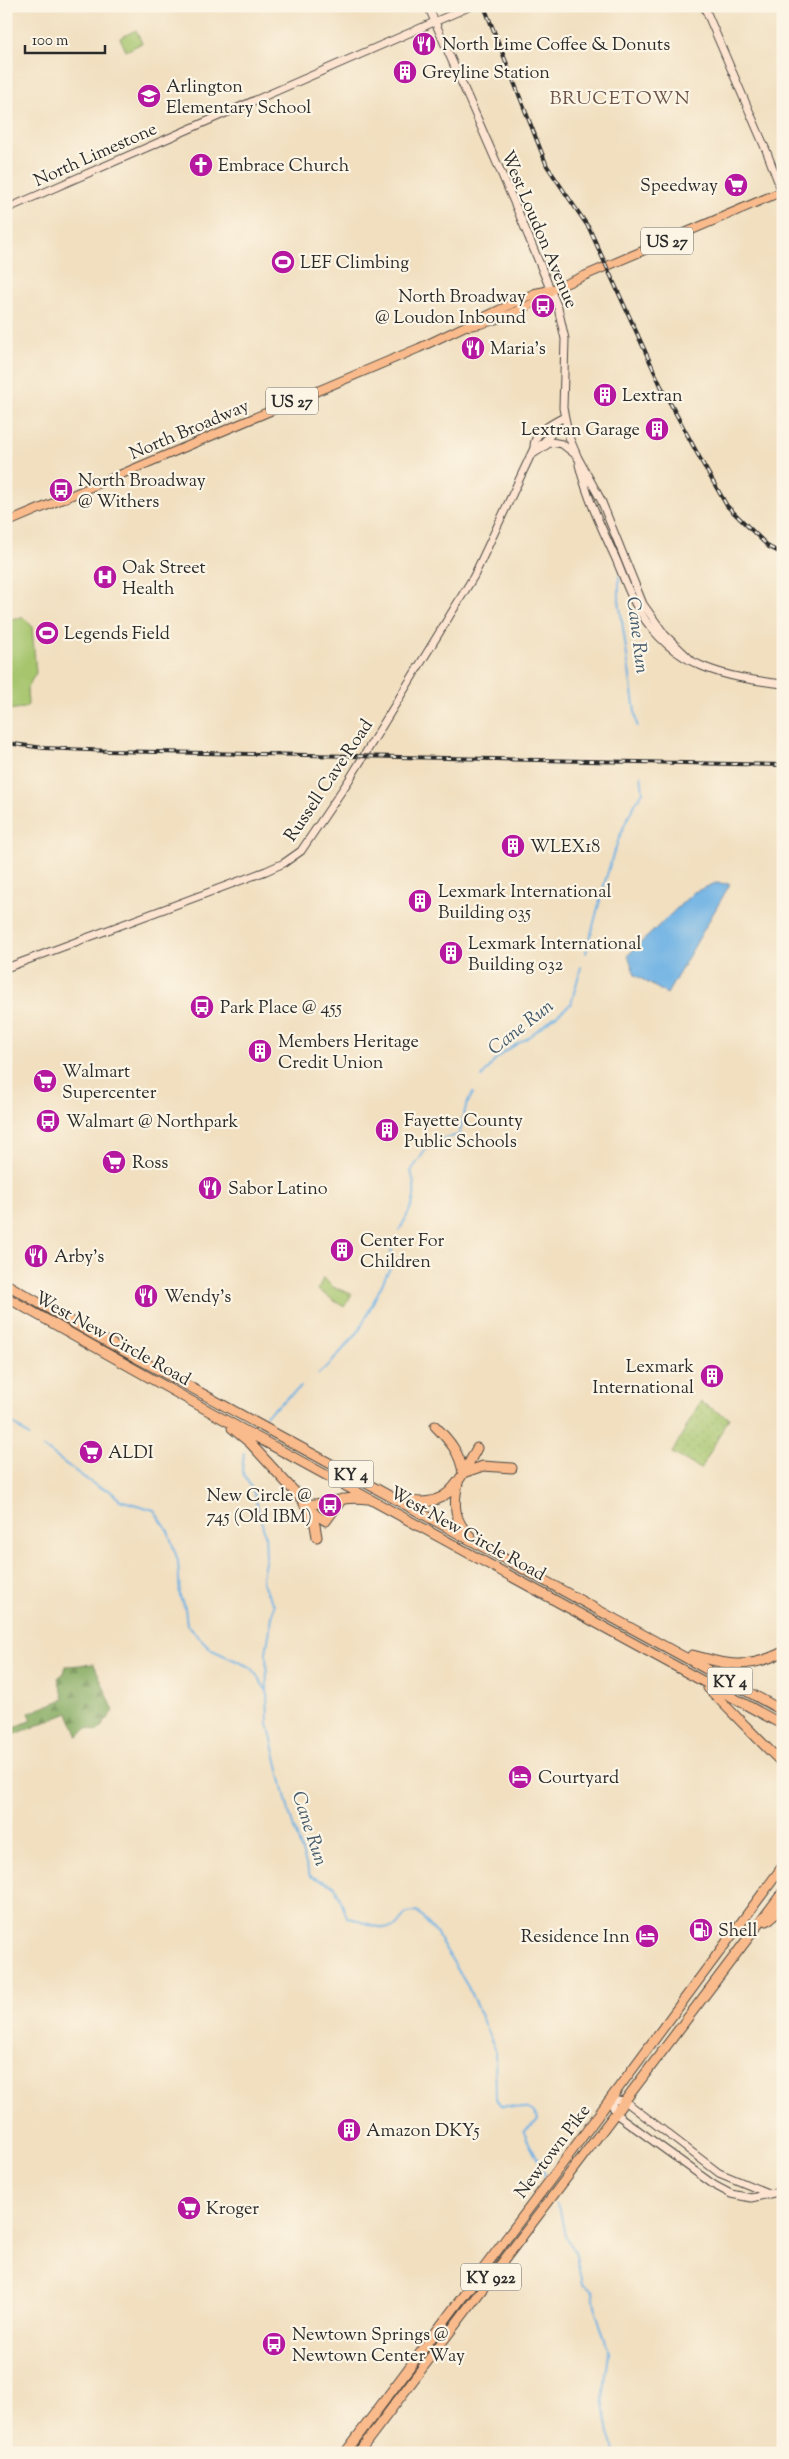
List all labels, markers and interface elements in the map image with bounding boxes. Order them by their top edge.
scale bar [25,22,105,54]
text: 100 m [32,31,69,52]
restaurant icon: North Lime Coffee & Donuts [411,31,437,57]
place label: North Lime Coffee & Donuts [442,33,670,59]
building icon: Greyline Station [392,59,418,85]
place label: Greyline Station [422,61,550,87]
place label: Arlington Elementary School [166,75,311,122]
school or university icon: Arlington Elementary School [136,83,162,109]
district label: BRUCETOWN [549,86,691,113]
street label: North Limestone [30,117,162,195]
street label: West Loudon Avenue [493,147,583,313]
church icon: Embrace Church [188,152,214,178]
place label: Embrace Church [218,154,350,180]
supermarket icon: Speedway [723,172,749,198]
place label: Speedway [640,174,718,200]
road number: US 27 [641,228,693,255]
sports icon: LEF Climbing [270,249,296,275]
place label: LEF Climbing [300,251,409,277]
place label: North Broadway @ Loudon Inbound [375,285,526,332]
bus stop icon: North Broadway @ Loudon Inbound [530,293,556,319]
restaurant icon: Maria's [460,335,486,361]
place label: Maria's [490,337,546,363]
building icon: Lextran [592,382,618,408]
place label: Lextran [622,384,683,410]
road number: US 27 [266,388,318,414]
street label: North Broadway [126,394,254,468]
building icon: Lextran Garage [644,416,670,442]
place label: Lextran Garage [521,418,640,444]
place label: North Broadway @ Withers [78,469,206,516]
bus stop icon: North Broadway @ Withers [48,477,74,503]
place label: Oak Street Health [122,556,206,603]
hospital icon: Oak Street Health [92,564,118,590]
water label: Cane Run [618,595,655,675]
sports icon: Legends Field [34,620,60,646]
place label: Legends Field [64,622,170,648]
street label: Russell Cave Road [279,715,380,848]
building icon: WLEX18 [500,833,526,859]
place label: WLEX18 [530,835,600,861]
place label: Lexmark International Building 035 [438,880,612,927]
building icon: Lexmark International Building 035 [407,888,433,914]
place label: Lexmark International Building 032 [468,932,642,979]
building icon: Lexmark International Building 032 [438,940,464,966]
bus stop icon: Park Place @ 455 [189,994,215,1020]
water label: Cane Run [483,994,560,1062]
place label: Park Place @ 455 [220,996,342,1022]
place label: Members Heritage Credit Union [278,1030,419,1077]
building icon: Members Heritage Credit Union [247,1038,273,1064]
place label: Walmart Supercenter [62,1060,157,1107]
supermarket icon: Walmart Supercenter [32,1068,58,1094]
bus stop icon: Walmart @ Northpark [35,1108,61,1134]
place label: Fayette County Public Schools [404,1109,523,1156]
place label: Walmart @ Northpark [66,1110,238,1136]
building icon: Fayette County Public Schools [374,1117,400,1143]
supermarket icon: Ross [101,1149,127,1175]
place label: Ross [132,1151,168,1177]
restaurant icon: Sabor Latino [197,1175,223,1201]
place label: Sabor Latino [228,1177,328,1203]
place label: Center For Children [360,1229,445,1276]
building icon: Center For Children [329,1237,355,1263]
restaurant icon: Arby's [23,1243,49,1269]
place label: Arby's [54,1245,104,1271]
restaurant icon: Wendy's [133,1283,159,1309]
place label: Wendy's [164,1285,231,1311]
street label: West New Circle Road [29,1286,195,1393]
place label: Lexmark International [593,1355,694,1402]
building icon: Lexmark International [699,1363,725,1389]
supermarket icon: ALDI [78,1439,104,1465]
place label: ALDI [108,1441,154,1467]
road number: KY 4 [328,1460,374,1488]
street label: West New Circle Road [384,1481,550,1588]
place label: New Circle @ 745 (Old IBM) [207,1484,312,1531]
bus stop icon: New Circle @ 745 (Old IBM) [317,1492,343,1518]
road number: KY 4 [708,1668,752,1694]
hotel icon: Courtyard [507,1764,533,1790]
place label: Courtyard [538,1766,619,1792]
water label: Cane Run [284,1788,333,1870]
fuel station icon: Shell [688,1917,714,1943]
place label: Shell [718,1919,757,1945]
hotel icon: Residence Inn [634,1923,660,1949]
place label: Residence Inn [521,1925,630,1951]
street label: Newtown Pike [510,2100,598,2205]
building icon: Amazon DKY5 [336,2117,362,2143]
place label: Amazon DKY5 [366,2119,480,2145]
supermarket icon: Kroger [176,2195,202,2221]
place label: Kroger [206,2197,259,2223]
road number: KY 922 [461,2264,521,2290]
place label: Newtown Springs @ Newtown Center Way [292,2323,465,2370]
bus stop icon: Newtown Springs @ Newtown Center Way [261,2331,287,2357]

